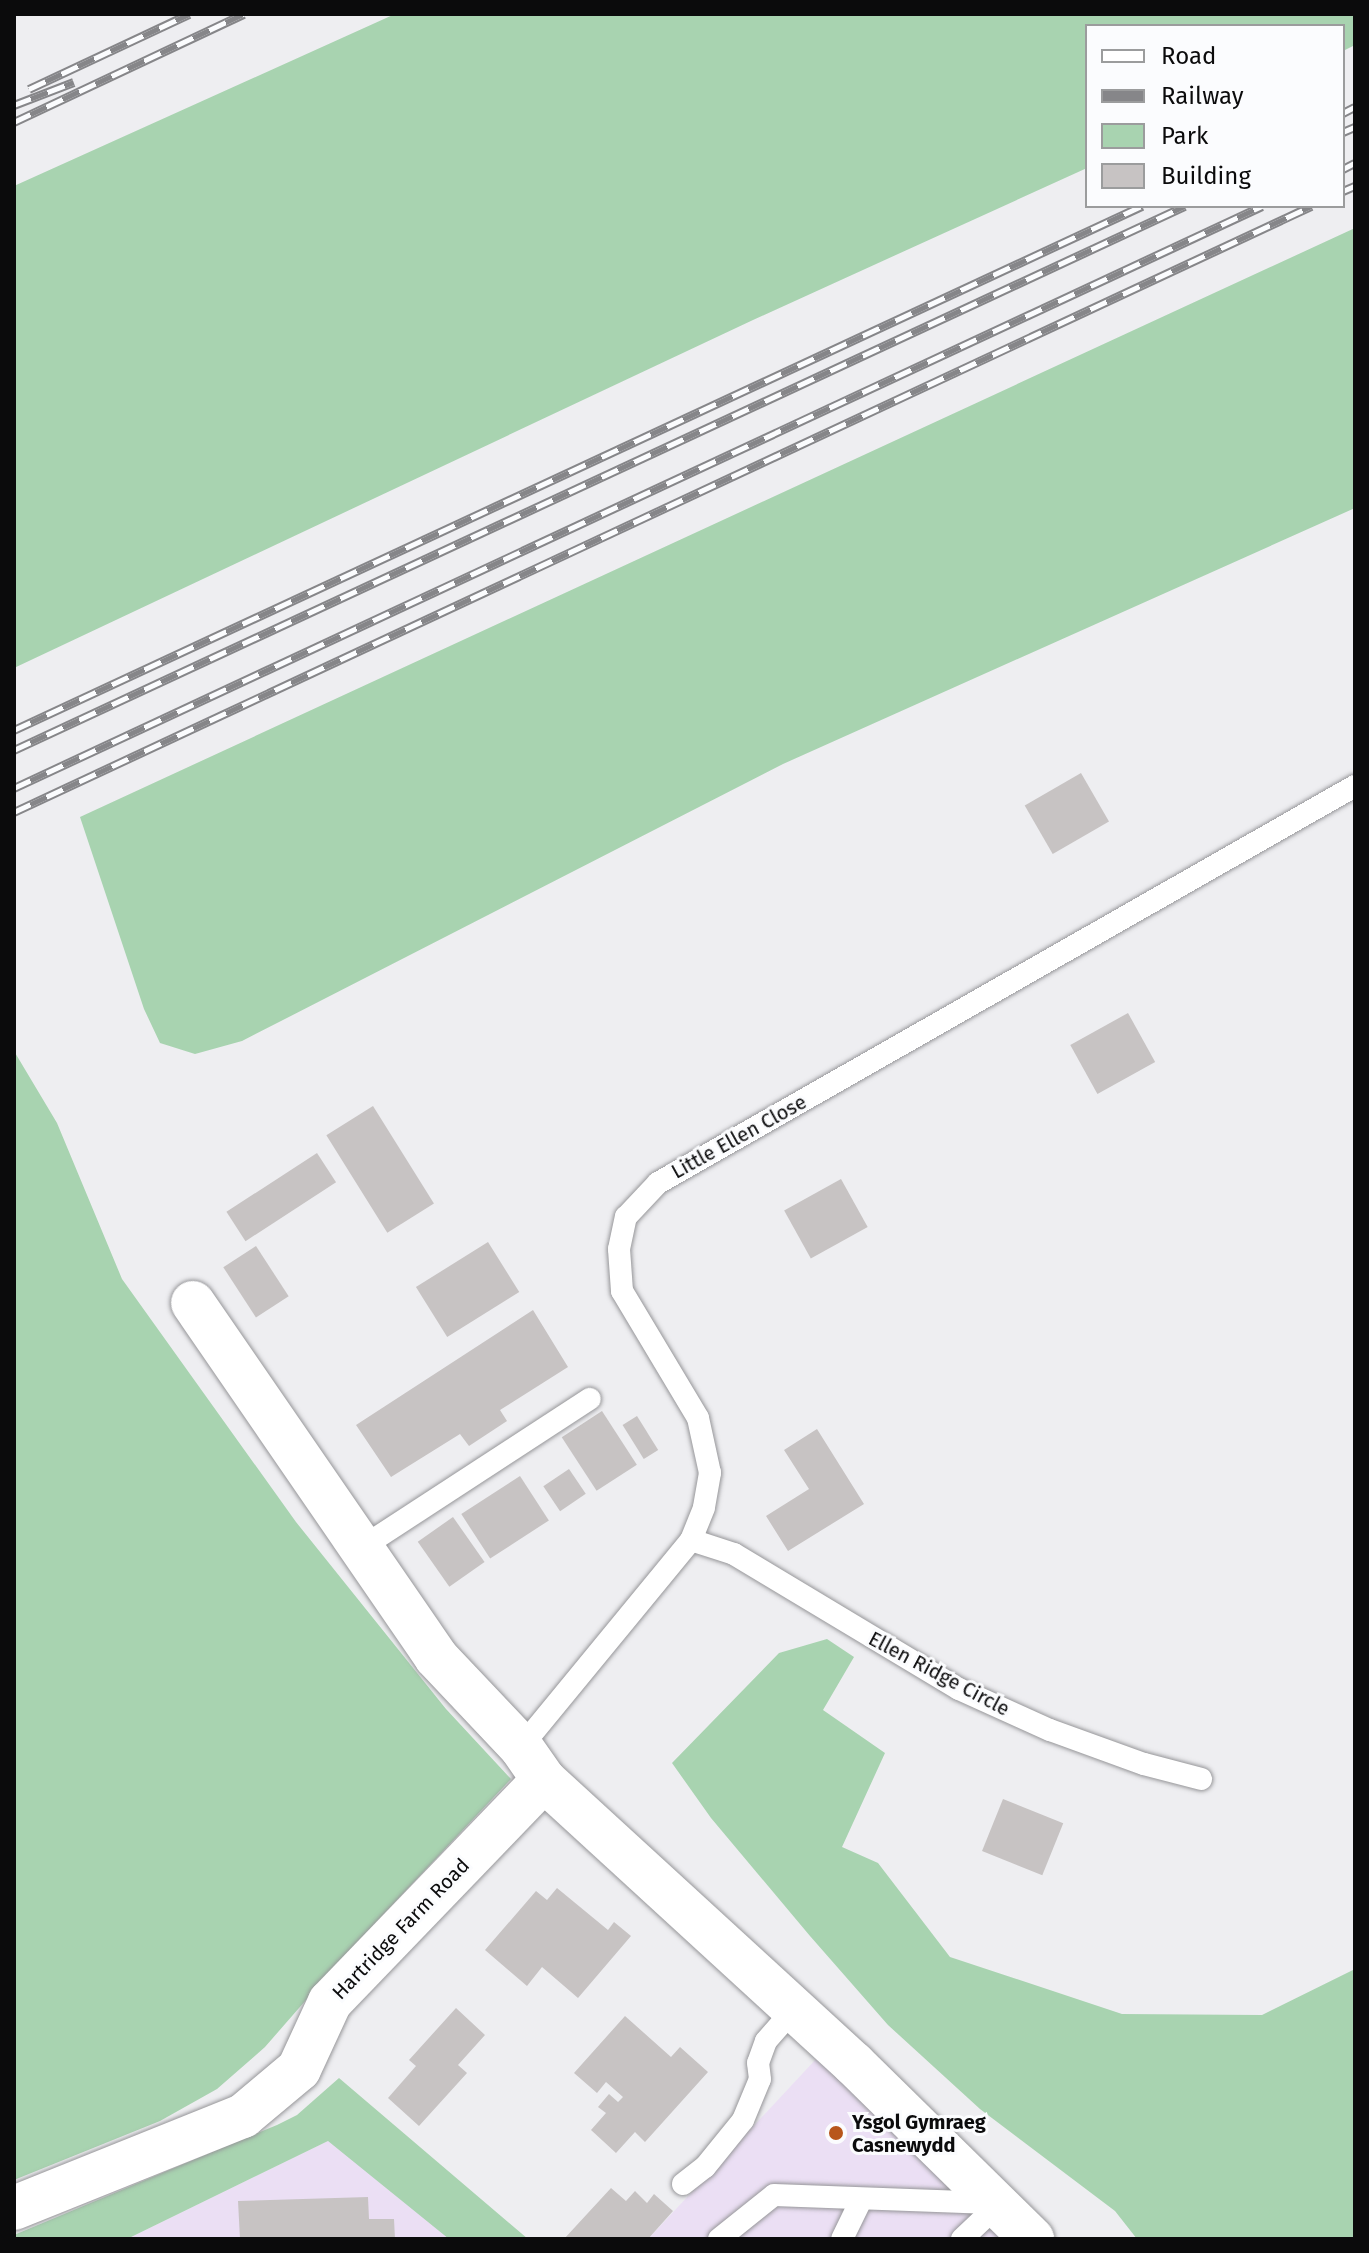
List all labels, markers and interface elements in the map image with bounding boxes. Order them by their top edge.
legend [1085,24,1345,208]
text: Road [1161,42,1216,70]
text: Railway [1161,82,1244,110]
text: Park [1161,122,1208,150]
text: Building [1161,162,1251,190]
street label: Little Ellen Close [667,1090,811,1184]
street label: Ellen Ridge Circle [864,1627,1014,1721]
street label: Hartridge Farm Road [327,1853,475,2005]
place label: Ysgol Gymraeg Casnewydd [852,2110,986,2157]
marker: Ysgol Gymraeg Casnewydd [827,2124,845,2142]

